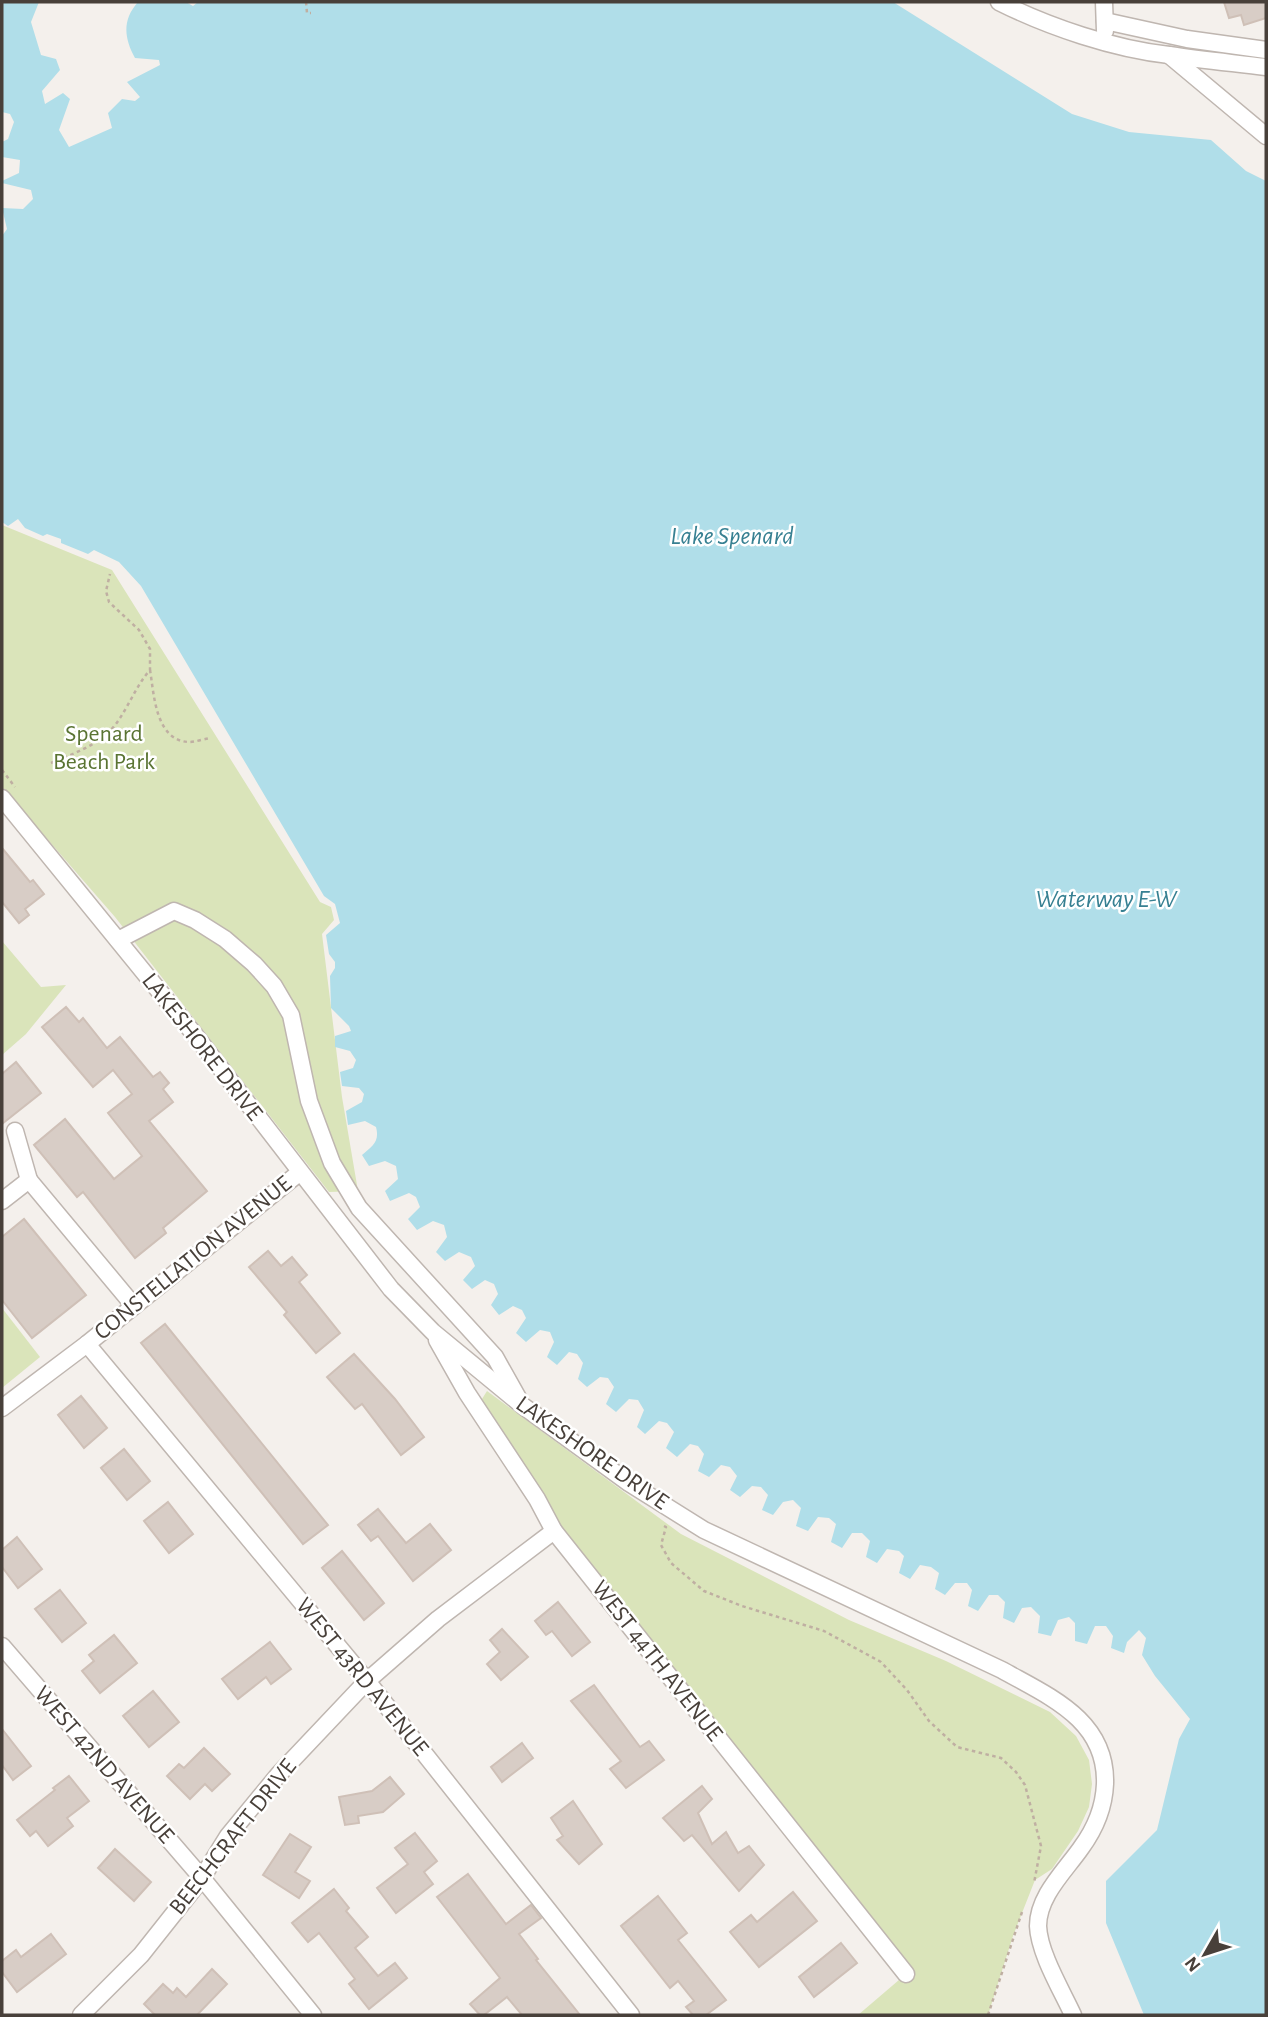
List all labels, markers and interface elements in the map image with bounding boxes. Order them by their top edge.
water label: Lake Spenard [670,523,794,549]
park label: Spenard Beach Park [53,722,155,774]
water label: Waterway E-W [1035,886,1178,912]
street label: LAKESHORE DRIVE [137,969,267,1126]
street label: CONSTELLATION AVENUE [90,1171,296,1345]
street label: LAKESHORE DRIVE [511,1392,673,1515]
street label: WEST 44TH AVENUE [587,1576,727,1746]
street label: WEST 43RD AVENUE [291,1594,433,1761]
street label: WEST 42ND AVENUE [30,1682,179,1848]
street label: BEECHCRAFT DRIVE [165,1754,301,1919]
north arrow [1170,1919,1240,1989]
text: N [1181,1953,1204,1975]

